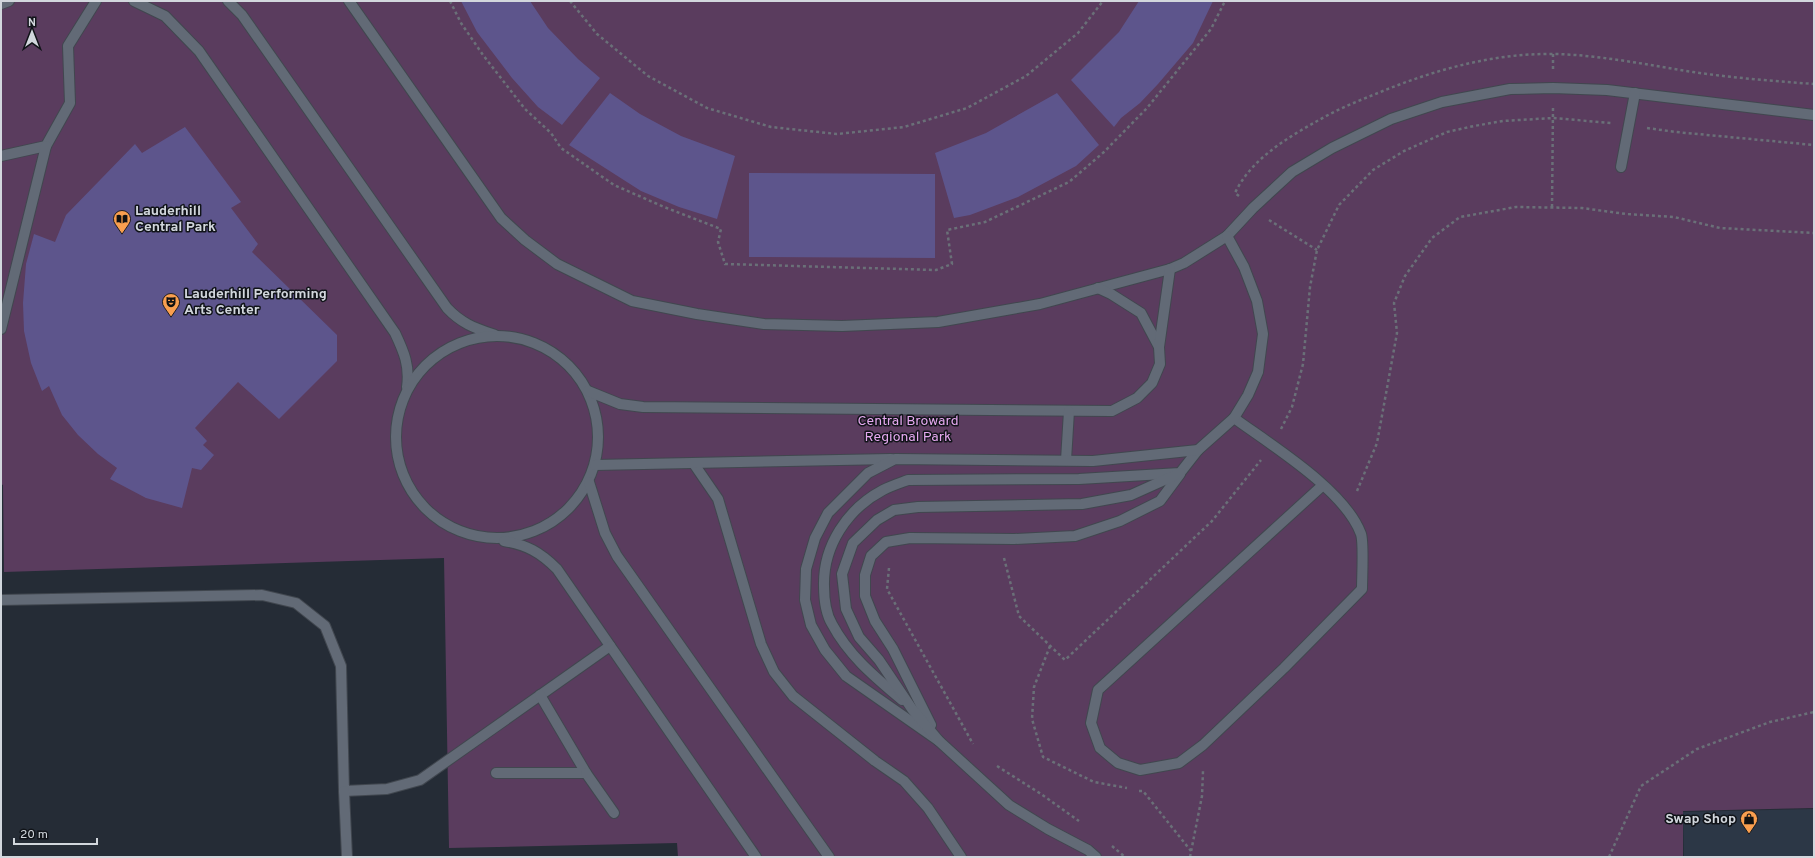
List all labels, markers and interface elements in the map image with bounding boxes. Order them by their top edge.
north arrow [12,12,52,52]
text: N [28,16,36,30]
place label: Lauderhill Central Park [135,203,216,236]
library icon: Lauderhill Central Park [112,209,132,234]
place label: Lauderhill Performing Arts Center [184,286,327,319]
theatre icon: Lauderhill Performing Arts Center [161,292,181,317]
park label: Central Broward Regional Park [857,413,959,446]
shop icon: Swap Shop [1739,809,1759,834]
place label: Swap Shop [1665,811,1736,828]
scale bar [14,820,97,846]
text: 20 m [20,827,48,843]

